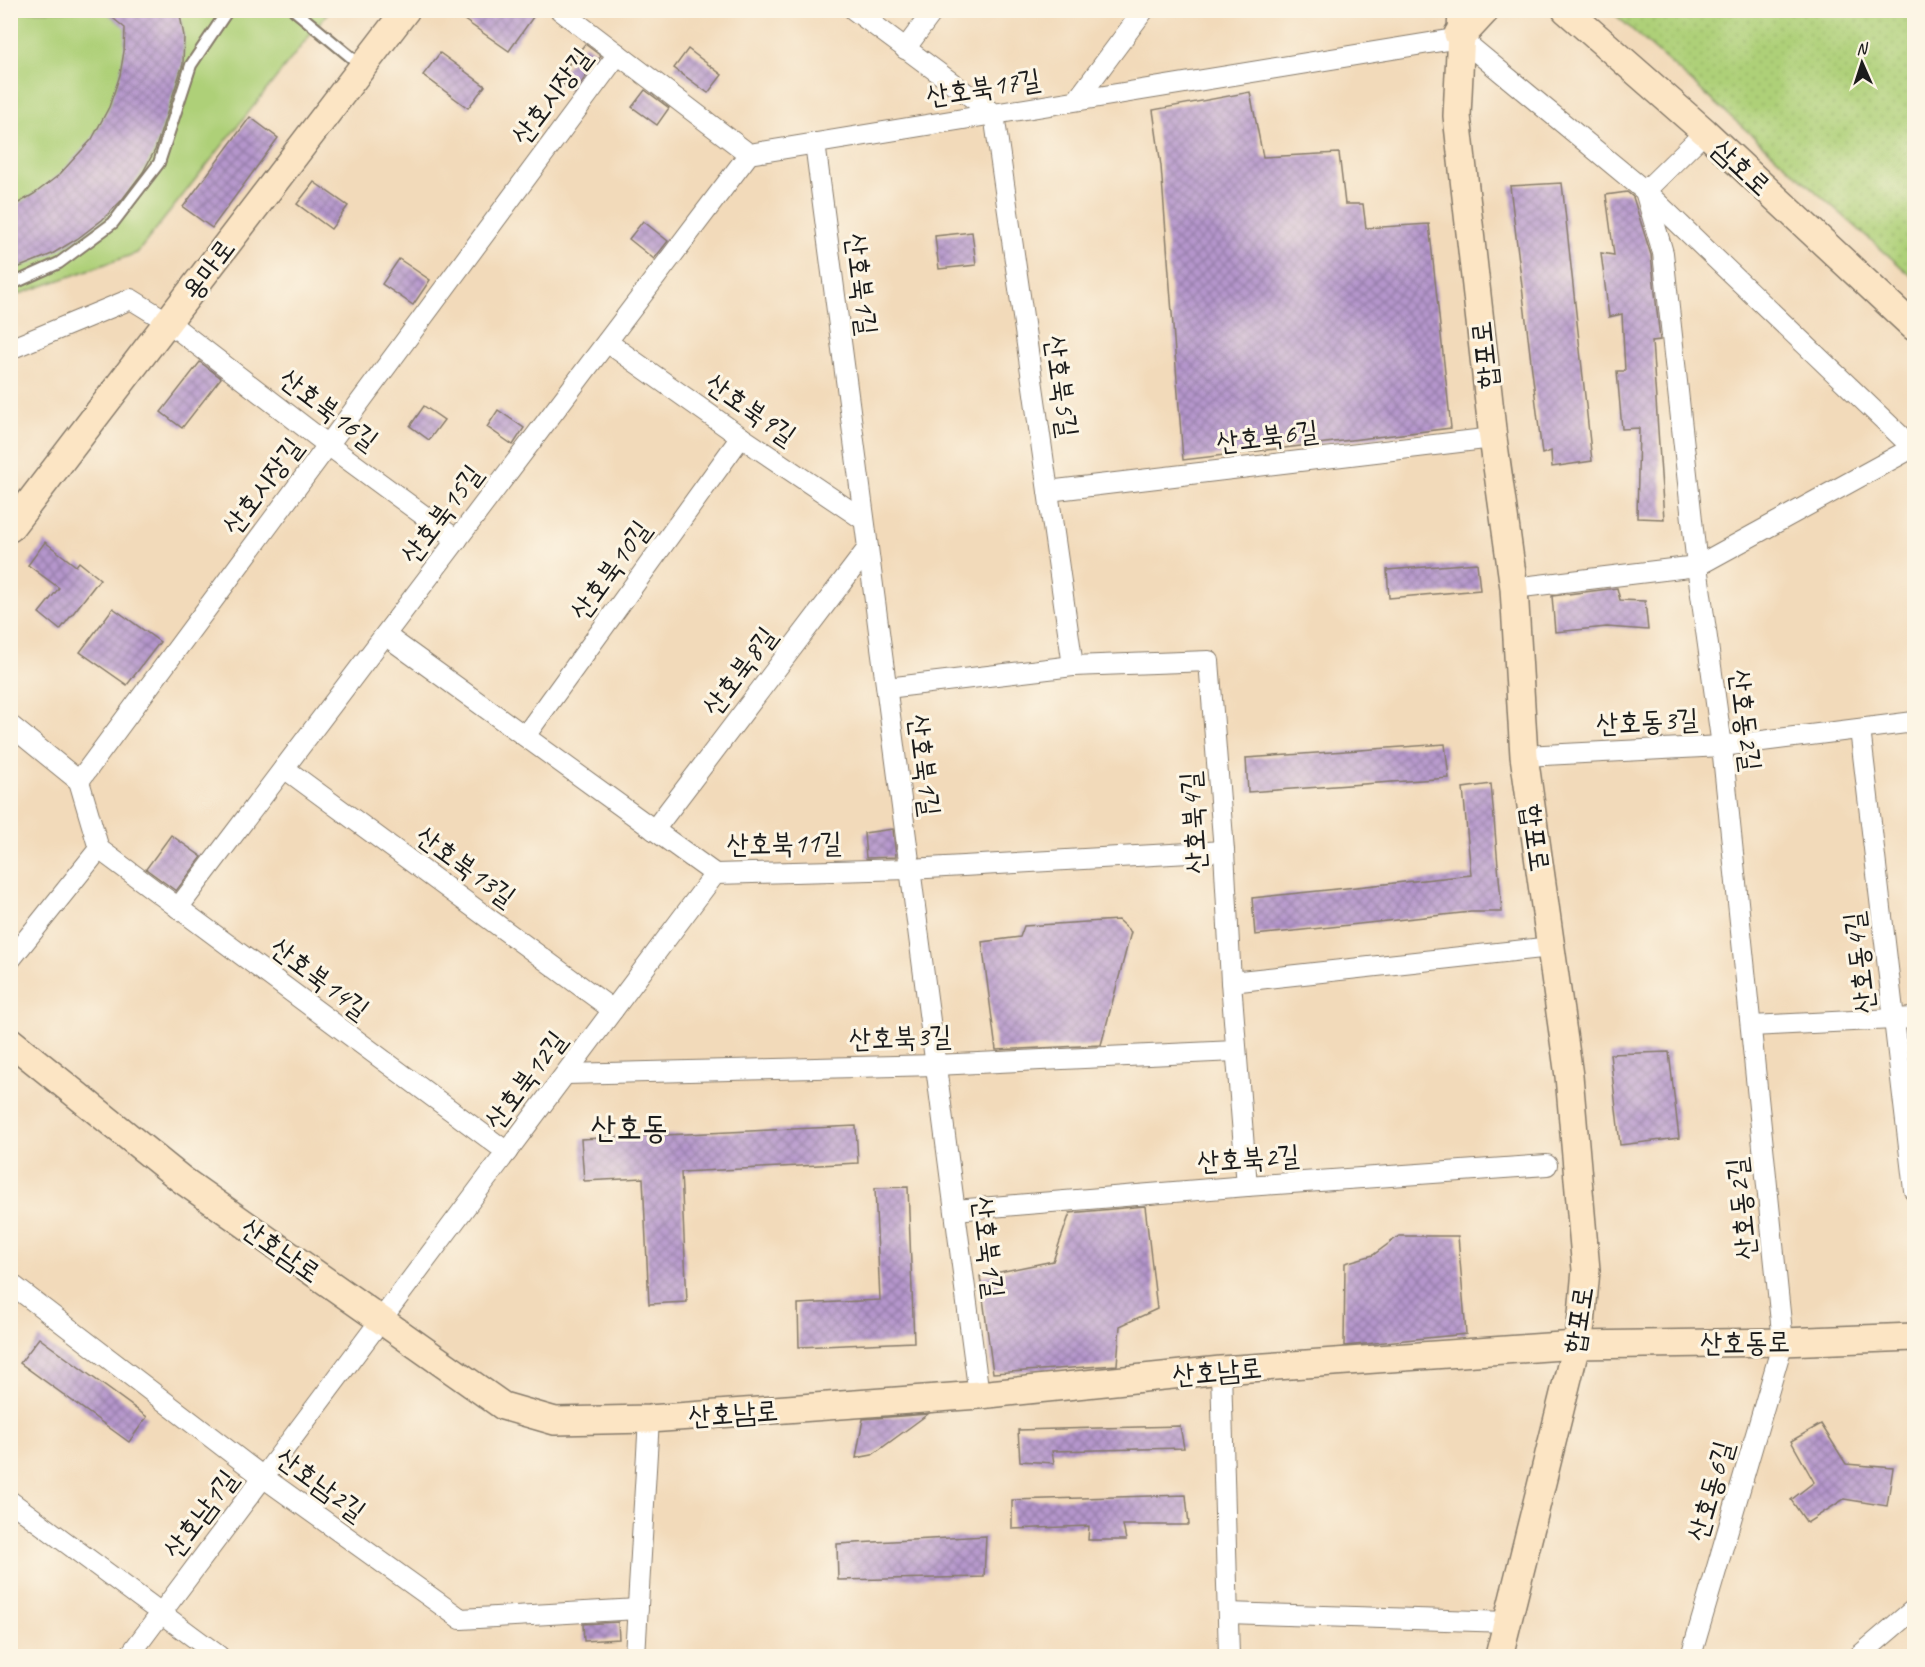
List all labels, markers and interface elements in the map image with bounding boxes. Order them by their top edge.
north arrow [1832,33,1892,93]
text: N [1856,39,1870,59]
street label: 산호시장길 [503,40,599,152]
street label: 산호북17길 [923,61,1043,113]
street label: 삼호로 [1705,131,1779,203]
street label: 용마로 [174,231,242,307]
street label: 산호북1길 [838,231,886,337]
street label: 합포로 [1463,320,1505,390]
street label: 산호북5길 [1038,333,1086,439]
street label: 산호북16길 [272,360,386,458]
street label: 산호북9길 [699,365,803,453]
street label: 산호북6길 [1214,412,1320,460]
street label: 산호시장길 [214,430,310,542]
street label: 산호북15길 [392,457,490,571]
street label: 산호북10길 [562,513,658,627]
street label: 산호북8길 [694,619,784,723]
street label: 산호동2길 [1722,667,1770,773]
street label: 산호동3길 [1595,701,1699,741]
street label: 산호북1길 [901,712,949,818]
street label: 산호북4길 [1172,771,1214,875]
street label: 합포로 [1514,802,1558,874]
street label: 산호북13길 [409,818,523,914]
street label: 산호북11길 [726,824,842,862]
street label: 산호동4길 [1835,910,1883,1016]
street label: 산호북14길 [263,929,377,1027]
street label: 산호북3길 [848,1018,952,1056]
street label: 산호북12길 [476,1023,574,1137]
district label: 산호동 [590,1107,668,1148]
street label: 산호북2길 [1196,1137,1300,1179]
street label: 산호동2길 [1718,1156,1764,1262]
street label: 산호북1길 [965,1194,1013,1300]
street label: 산호남로 [234,1210,328,1290]
street label: 합포로 [1555,1284,1601,1356]
street label: 산호동로 [1700,1324,1790,1360]
street label: 산호남로 [1171,1350,1263,1392]
street label: 산호남로 [687,1392,779,1434]
street label: 산호동6길 [1679,1437,1741,1545]
street label: 산호남2길 [269,1440,373,1528]
street label: 산호남1길 [155,1462,245,1566]

